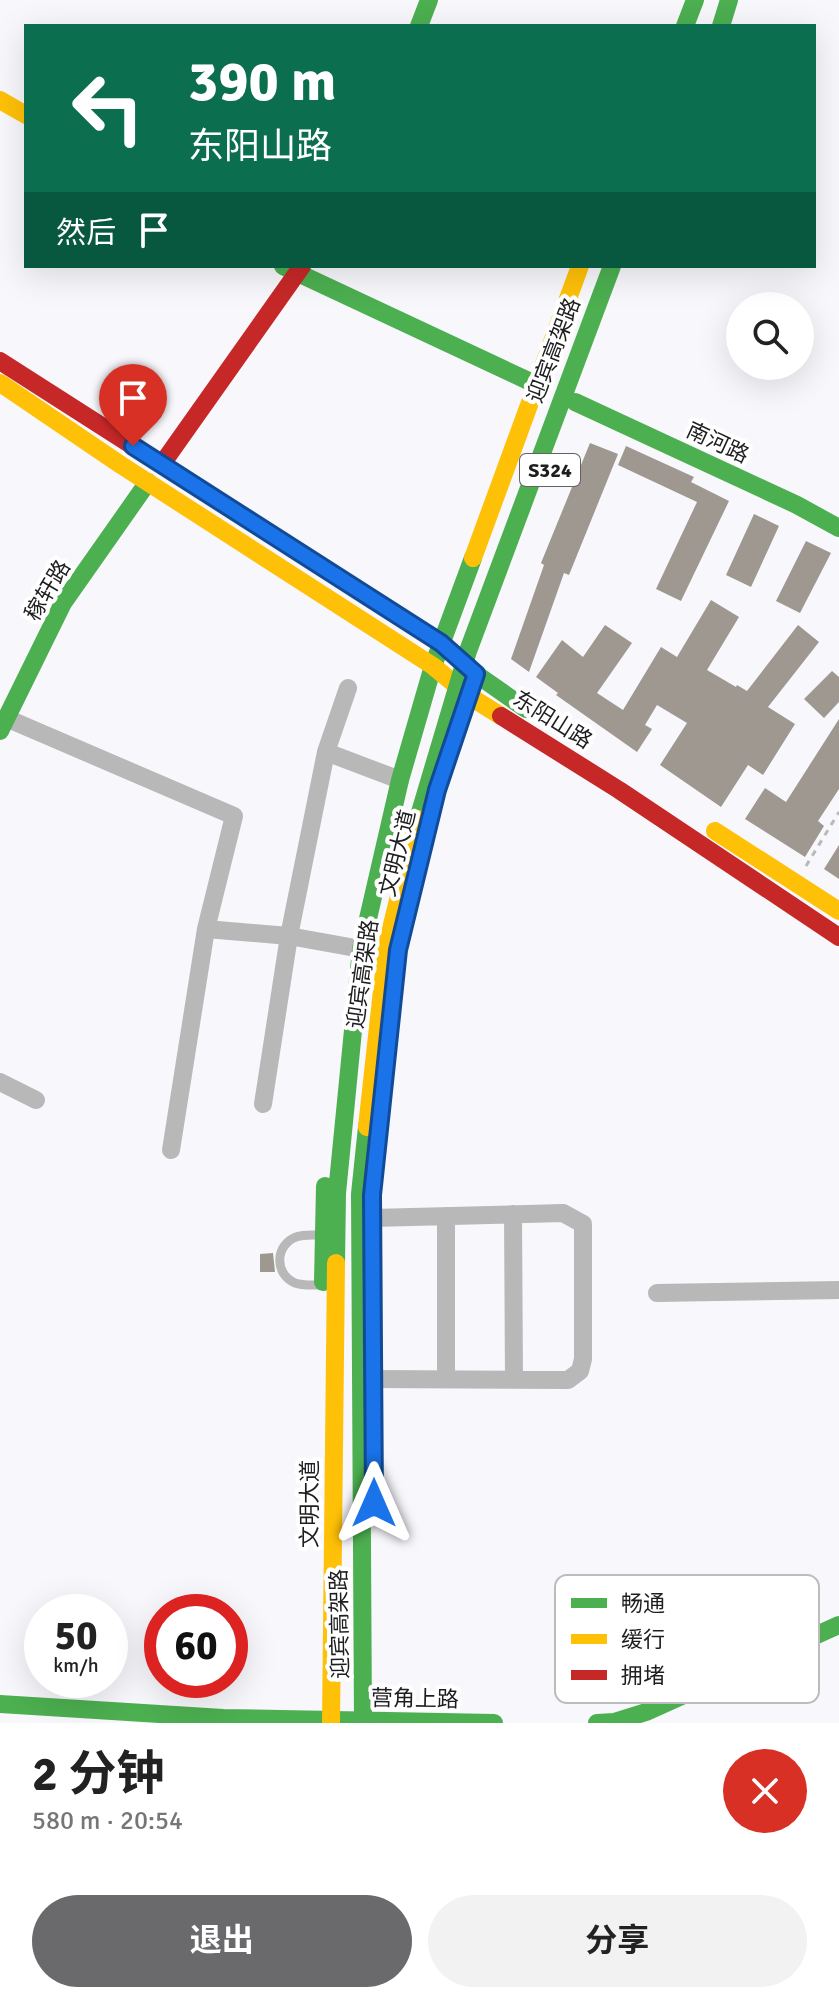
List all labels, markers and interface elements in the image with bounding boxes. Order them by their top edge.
text: 390 m [188,47,336,116]
icon: left [56,56,160,160]
text: 东阳山路 [188,124,332,169]
icon: arrive [132,208,176,252]
text: 然后 [56,215,116,252]
map controls [726,292,814,380]
button: search [726,292,814,380]
street label: 迎宾高架路 [521,294,586,406]
pin [99,364,167,446]
icon: arrive [111,376,155,420]
street label: 南河路 [682,416,753,469]
road number: S324 [520,454,580,486]
street label: 稼轩路 [19,555,76,626]
street label: 东阳山路 [508,685,597,754]
street label: 文明大道 [374,807,421,899]
street label: 迎宾高架路 [341,918,384,1030]
street label: 文明大道 [296,1460,323,1548]
position arrow [332,1461,416,1545]
street label: 迎宾高架路 [325,1569,354,1679]
legend [555,1575,819,1703]
text: 畅通 [621,1590,665,1617]
speed limit sign: 60 [144,1594,248,1698]
text: 50 [54,1611,98,1661]
text: 缓行 [621,1626,665,1653]
text: km/h [53,1653,99,1678]
text: 拥堵 [621,1662,665,1689]
street label: 营角上路 [371,1684,459,1713]
text: 2 分钟 [32,1745,164,1804]
button: close [723,1749,807,1833]
text: 580 m · 20:54 [32,1805,183,1837]
button: 退出 [32,1895,412,1987]
button: 分享 [428,1895,807,1987]

